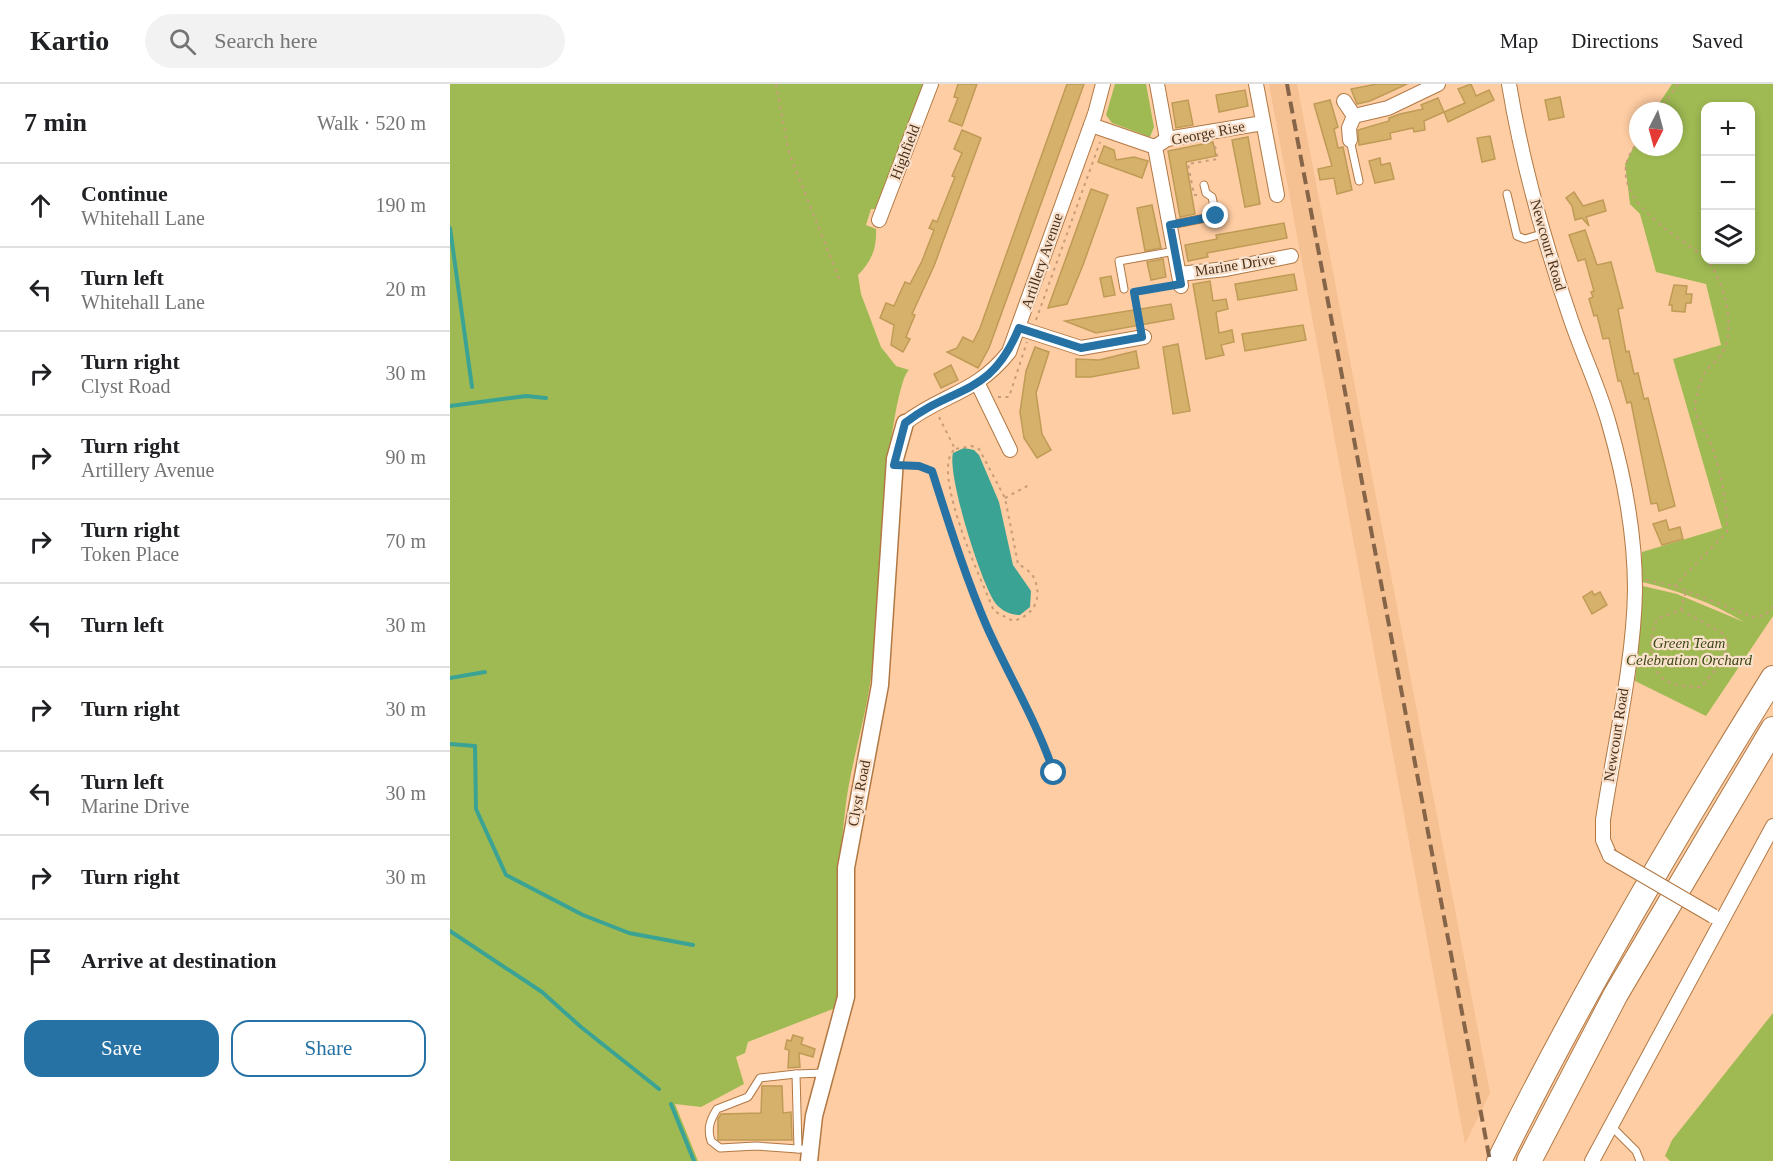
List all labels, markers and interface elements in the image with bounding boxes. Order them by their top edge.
search box [145,14,565,68]
text: Kartio [30,25,109,56]
icon: search [166,25,199,58]
text: Search here [214,28,318,53]
text: Map [1500,29,1538,53]
text: Directions [1571,29,1659,53]
text: Saved [1692,29,1743,53]
north arrow [1629,102,1683,156]
map controls [1701,102,1755,264]
button: + [1701,102,1755,156]
text: 7 min [24,108,87,137]
text: Walk · 520 m [317,112,426,134]
street label: George Rise [1170,118,1246,148]
street label: Highfield [887,122,923,182]
button: − [1701,156,1755,210]
text: Continue [81,181,168,206]
icon: ahead [24,189,57,222]
text: 190 m [375,194,426,216]
street label: Newcourt Road [1527,197,1569,293]
route end [1202,202,1228,228]
text: Whitehall Lane [81,207,205,229]
button: layers [1701,210,1755,264]
street label: Artillery Avenue [1018,211,1066,311]
street label: Marine Drive [1194,251,1277,279]
text: Turn left [81,265,164,290]
icon: left [24,273,57,306]
text: 20 m [385,278,426,300]
text: Whitehall Lane [81,291,205,313]
text: Turn right [81,349,180,374]
icon: right [24,357,57,390]
text: 30 m [385,362,426,384]
text: Clyst Road [81,375,170,397]
text: Turn right [81,433,180,458]
icon: right [24,441,57,474]
text: 90 m [385,446,426,468]
text: Artillery Avenue [81,459,214,481]
text: Turn right [81,517,180,542]
icon: right [24,525,57,558]
text: 70 m [385,530,426,552]
text: Token Place [81,543,179,565]
icon: left [24,609,57,642]
text: Turn left [81,612,164,637]
text: 30 m [385,614,426,636]
park label: Green Team Celebration Orchard [1626,635,1752,668]
street label: Newcourt Road [1601,687,1631,783]
icon: right [24,693,57,726]
text: Turn right [81,696,180,721]
text: 30 m [385,698,426,720]
street label: Clyst Road [845,758,873,827]
route start [1040,759,1066,785]
text: Turn left [81,769,164,794]
icon: left [24,777,57,810]
text: 30 m [385,782,426,804]
text: Marine Drive [81,795,189,817]
icon: right [24,861,57,894]
text: Turn right [81,864,180,889]
text: 30 m [385,866,426,888]
icon: arrive [24,945,57,978]
text: Arrive at destination [81,948,277,973]
button: Save [24,1020,219,1077]
button: Share [231,1020,426,1077]

